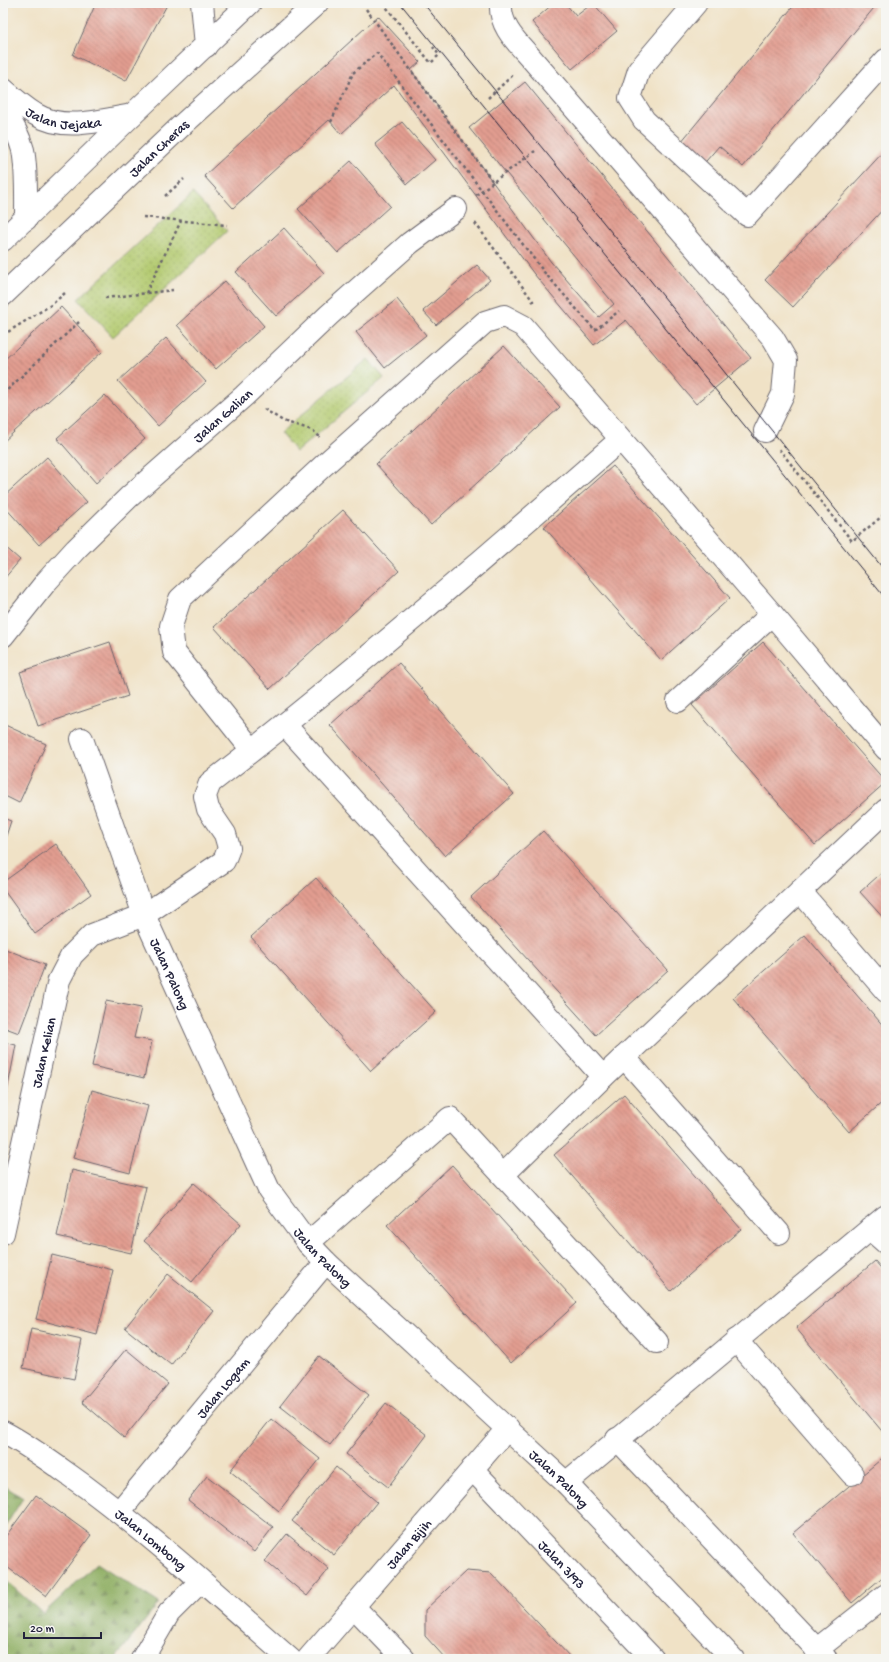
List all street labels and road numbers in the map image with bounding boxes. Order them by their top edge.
street label: Jalan Jejaka [21,104,104,135]
street label: Jalan Cheras [126,117,194,182]
street label: Jalan Galian [191,386,257,448]
street label: Jalan Palong [145,936,192,1013]
street label: Jalan Kelian [29,1016,62,1090]
street label: Jalan Palong [289,1225,354,1292]
street label: Jalan Logam [194,1355,254,1423]
street label: Jalan Palong [525,1447,591,1513]
street label: Jalan Lombong [110,1506,189,1575]
street label: Jalan Bijih [384,1516,437,1574]
street label: Jalan 3/93 [533,1538,588,1594]

